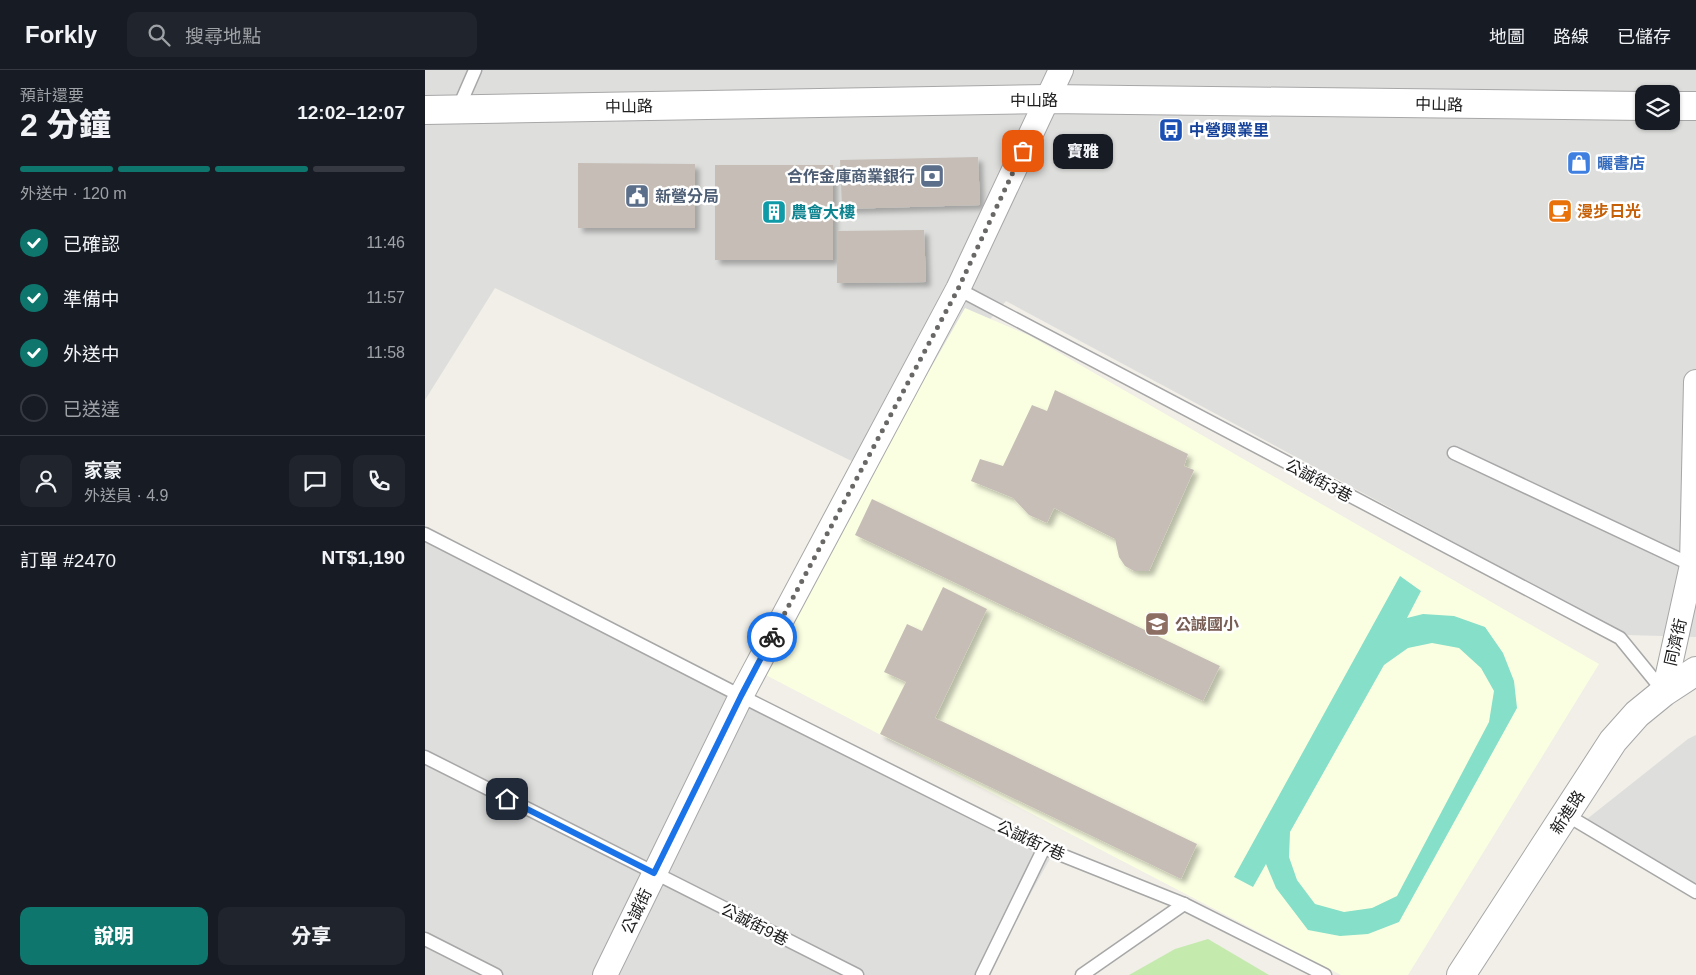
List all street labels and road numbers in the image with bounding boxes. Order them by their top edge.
street label: 中山路 [1010,92,1058,109]
street label: 中山路 [1415,96,1463,113]
street label: 中山路 [605,98,653,115]
street label: 公誠街3巷 [1283,456,1355,505]
street label: 同濟街 [1662,617,1689,667]
street label: 新進路 [1547,788,1588,837]
street label: 公誠街7巷 [994,817,1067,864]
street label: 公誠街 [618,886,655,937]
street label: 公誠街9巷 [718,900,791,949]

